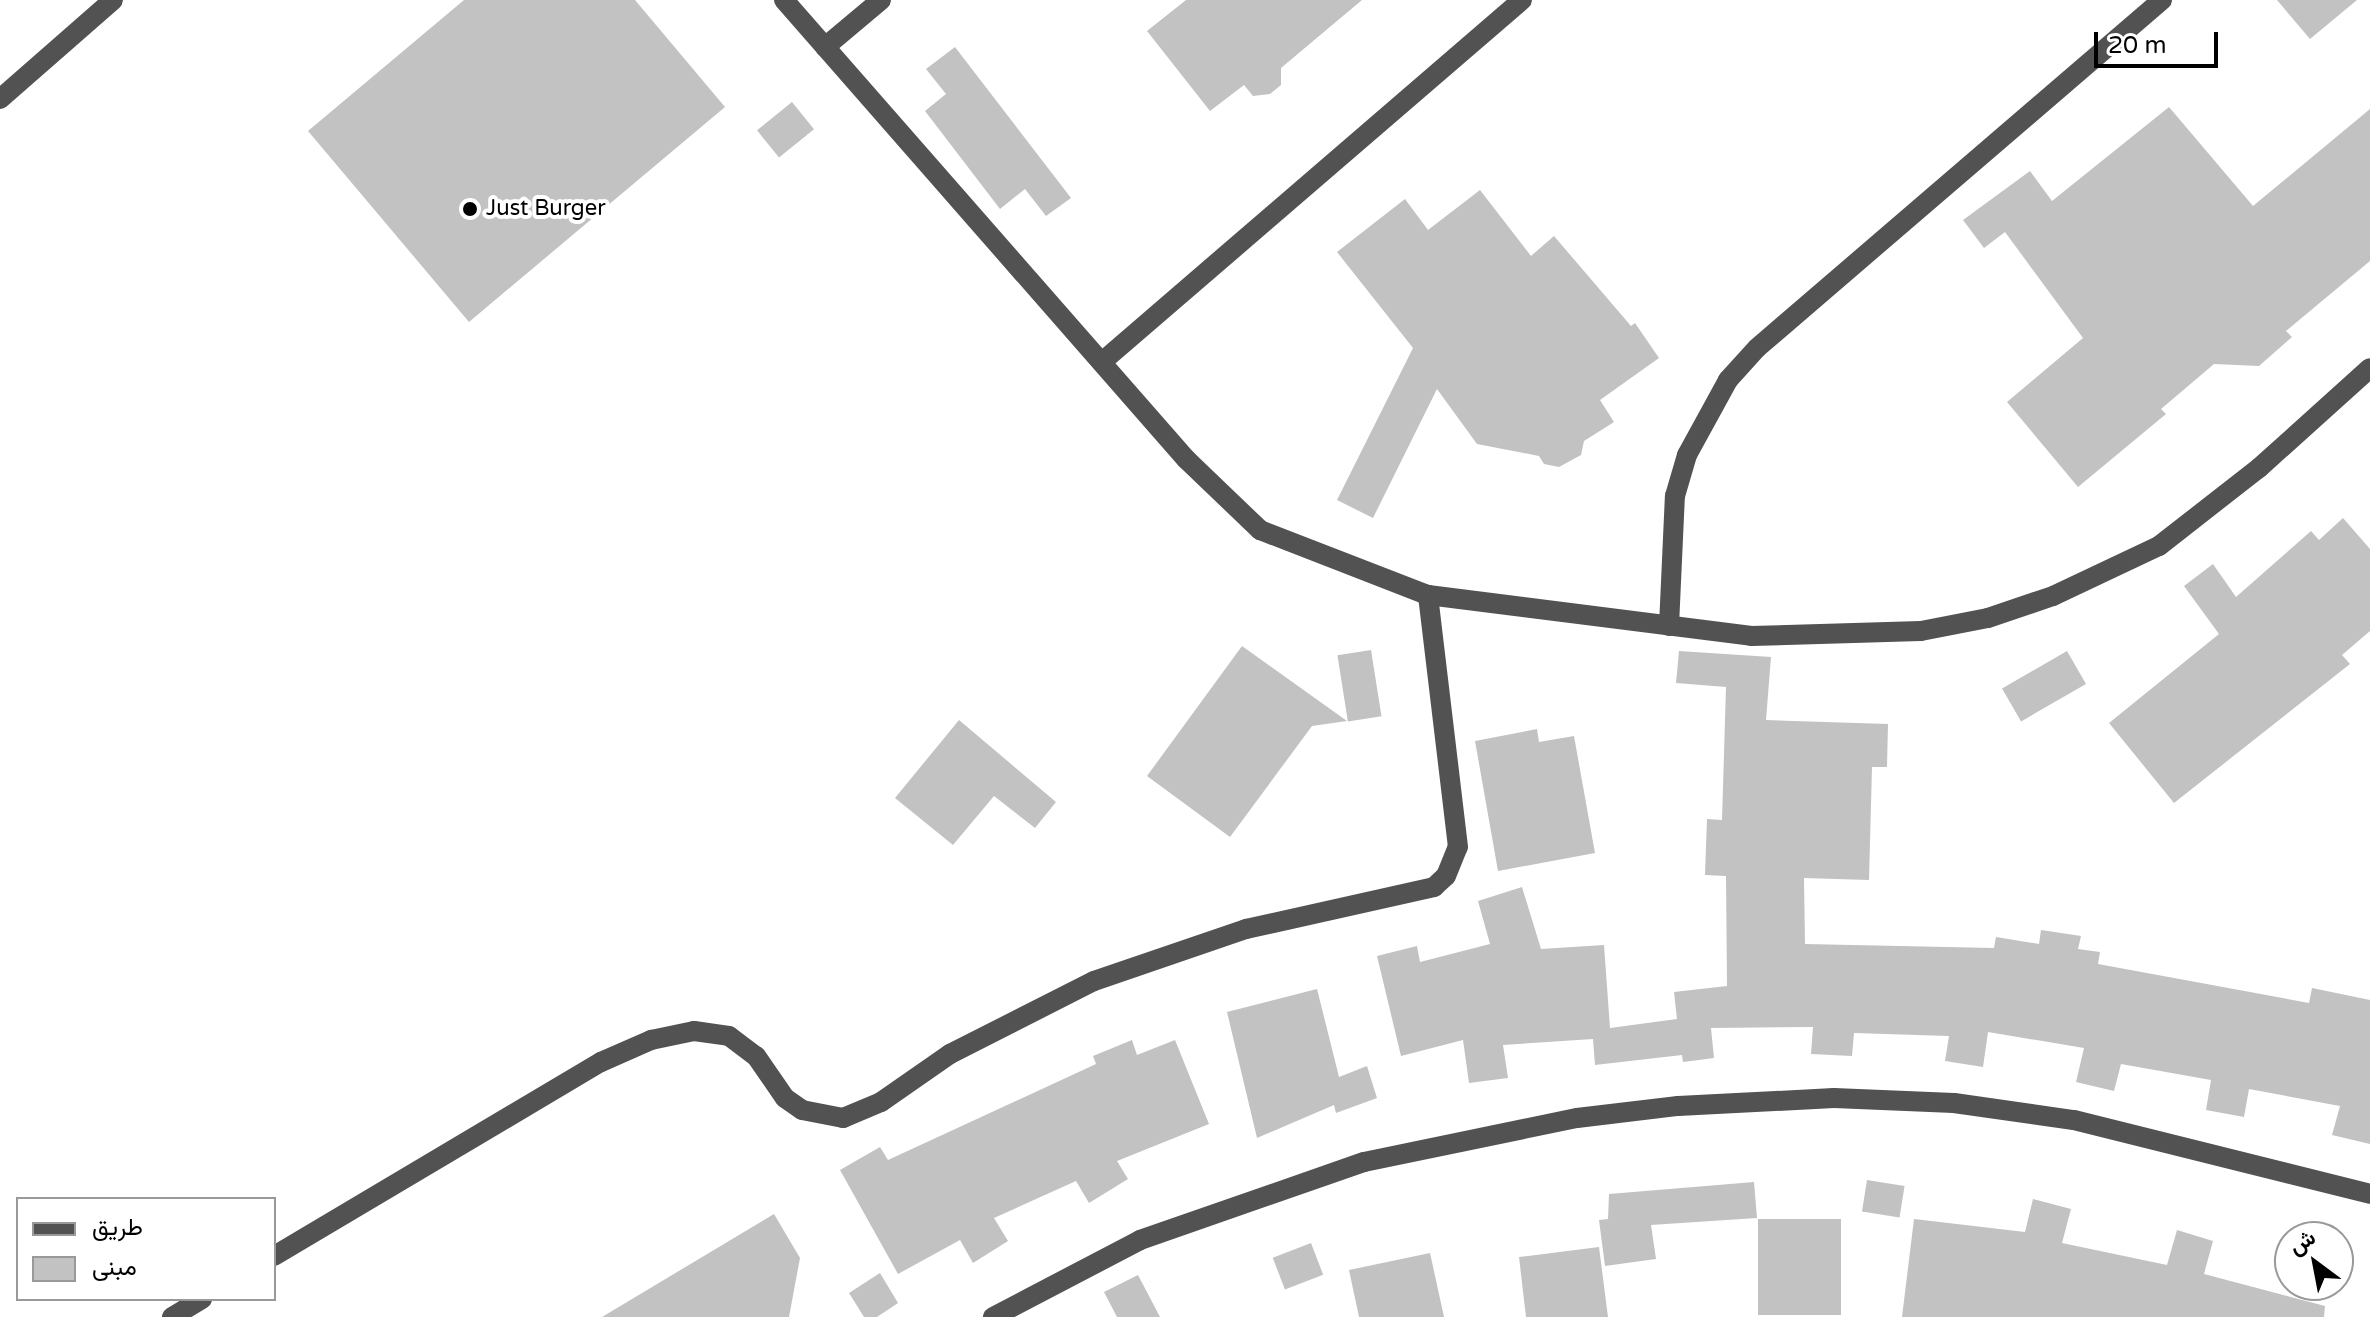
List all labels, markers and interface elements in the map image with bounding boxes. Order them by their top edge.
scale bar [2098,16,2222,66]
text: 20 m [2108,31,2166,60]
place label: Just Burger [486,196,606,222]
marker: Just Burger [461,200,479,218]
legend [16,1197,276,1301]
text: طريق [92,1213,143,1242]
north arrow [2274,1221,2354,1301]
text: ش [2284,1224,2320,1260]
text: مبنى [92,1253,137,1282]

